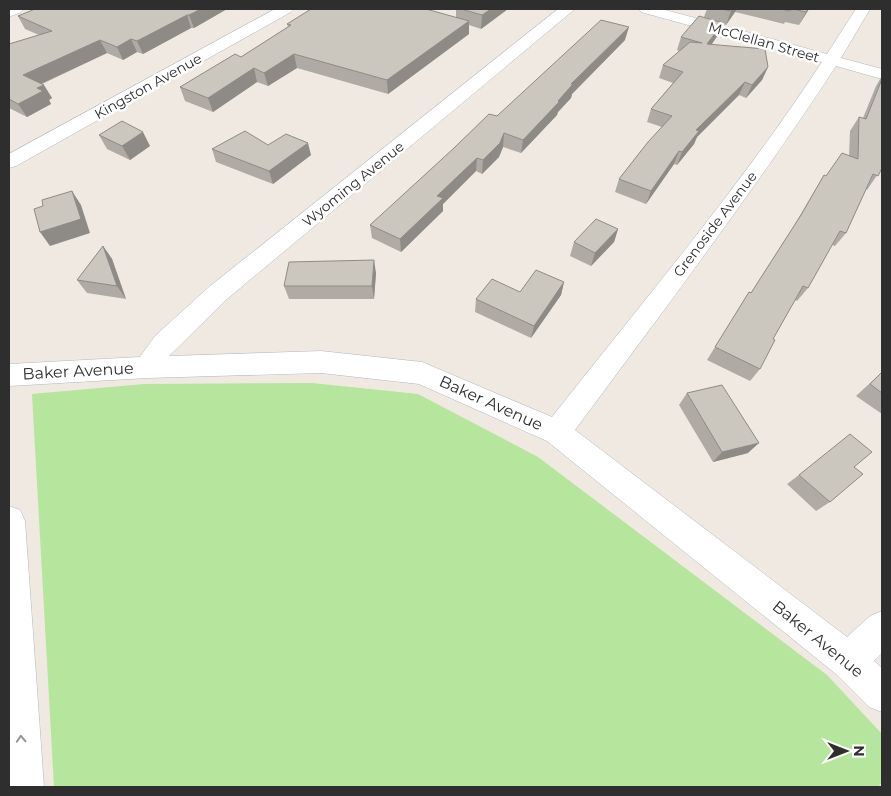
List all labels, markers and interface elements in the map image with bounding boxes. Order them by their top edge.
street label: McClellan Street [706,18,822,67]
street label: Kingston Avenue [91,49,205,123]
street label: Wyoming Avenue [298,137,408,231]
street label: Grenoside Avenue [669,167,761,281]
street label: Baker Avenue [22,359,134,383]
street label: Baker Avenue [436,372,546,434]
street label: Baker Avenue [769,597,867,681]
north arrow [821,726,871,776]
one-way arrow [16,734,26,742]
text: N [850,745,868,757]

